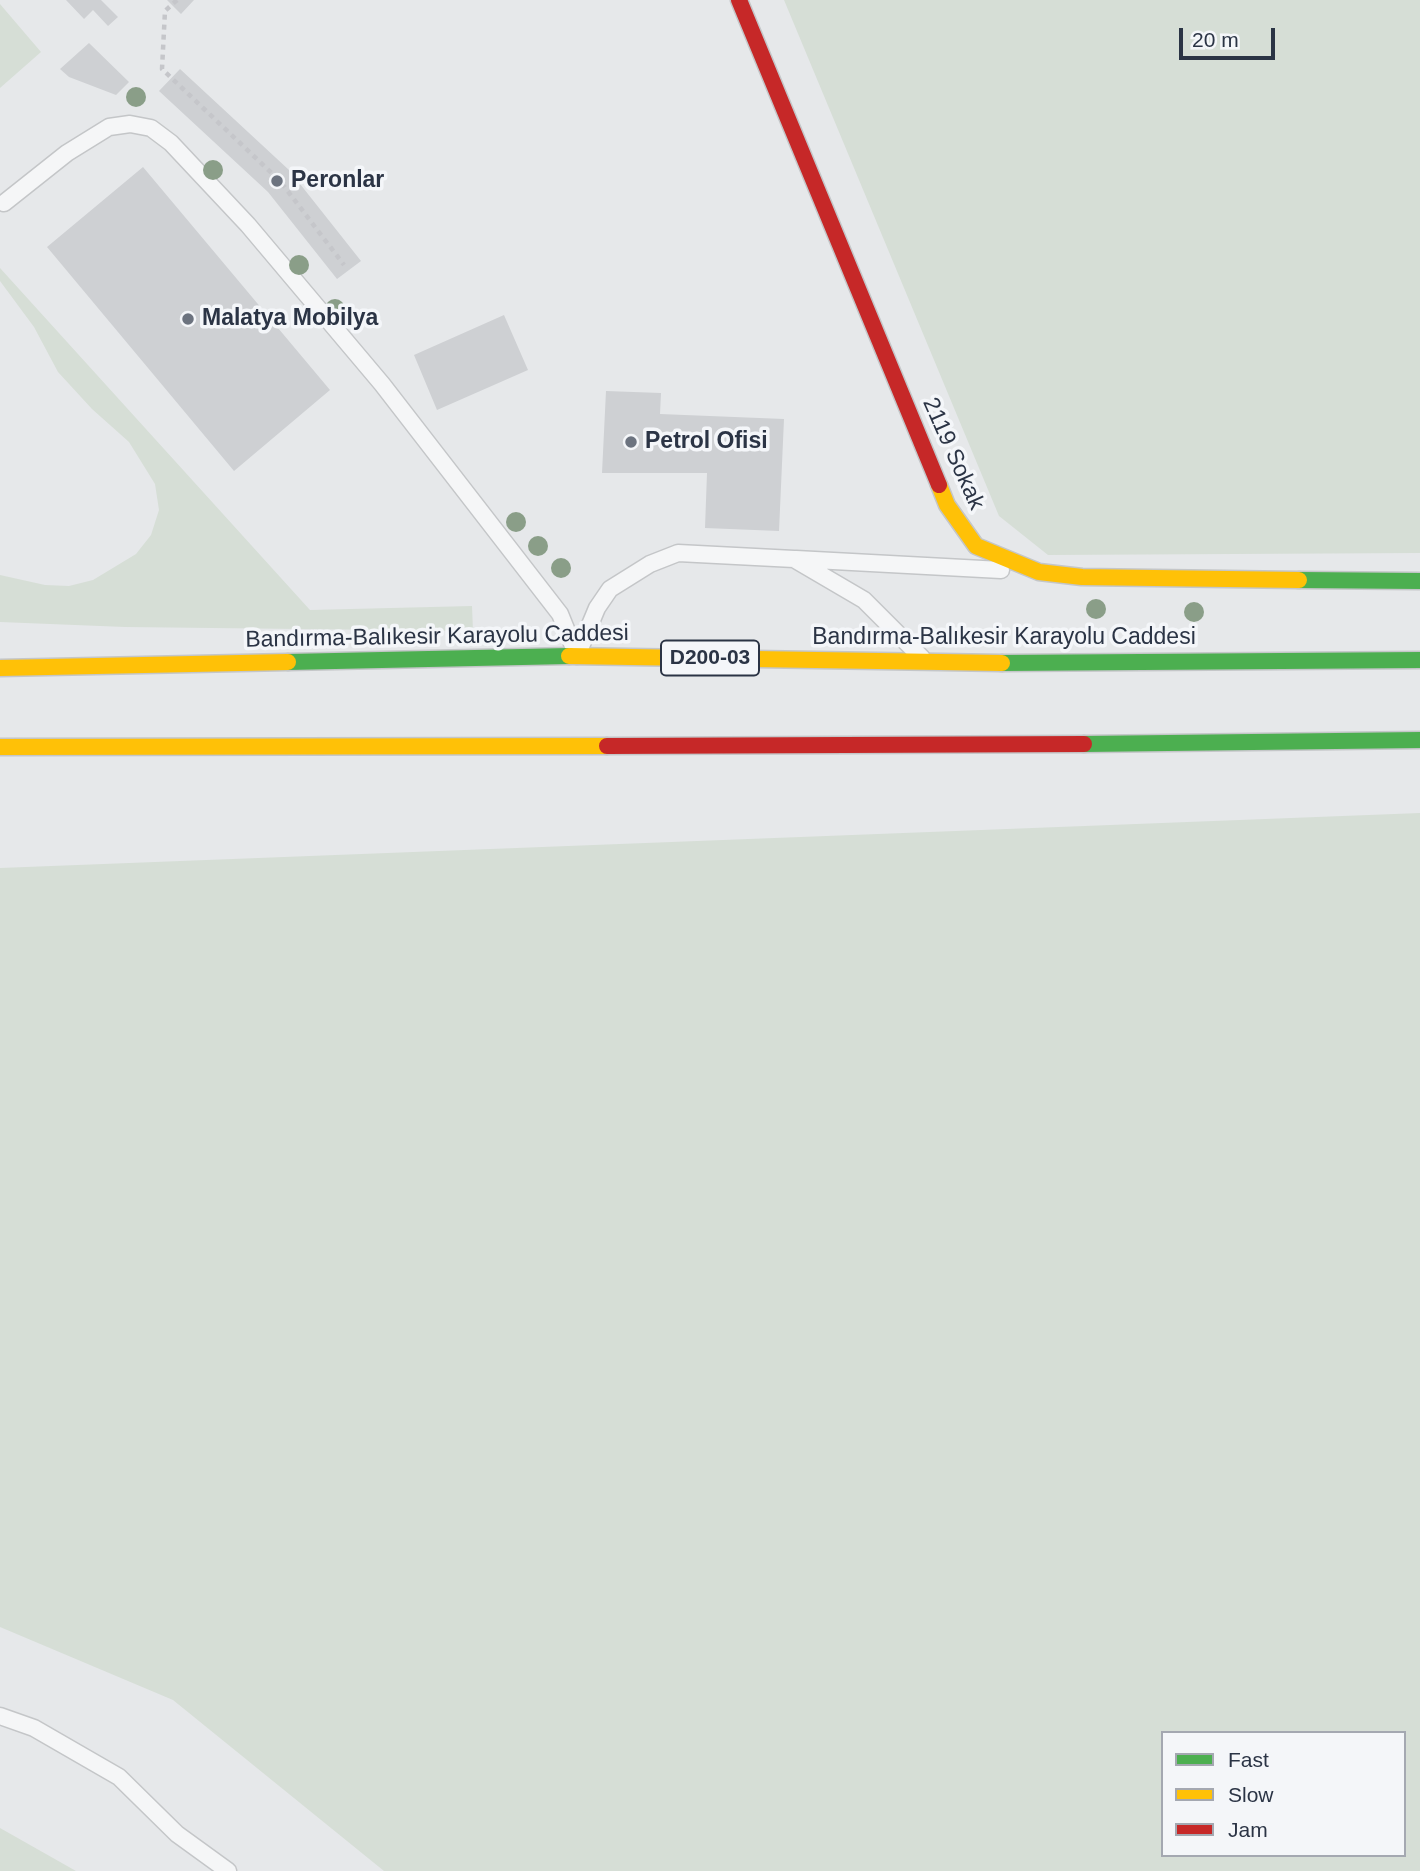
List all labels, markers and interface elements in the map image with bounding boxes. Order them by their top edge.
scale bar [1182,14,1278,58]
text: 20 m [1192,28,1239,51]
place label: Peronlar [291,167,384,195]
marker: Peronlar [269,173,285,189]
place label: Malatya Mobilya [202,305,378,333]
marker: Malatya Mobilya [180,311,196,327]
street label: 2119 Sokak [916,394,990,514]
place label: Petrol Ofisi [645,428,768,456]
marker: Petrol Ofisi [623,434,639,450]
street label: Bandırma-Balıkesir Karayolu Caddesi [245,620,629,654]
street label: Bandırma-Balıkesir Karayolu Caddesi [812,624,1196,652]
road number: D200-03 [661,640,759,676]
legend [1161,1731,1406,1857]
text: Fast [1228,1748,1269,1771]
text: Slow [1228,1783,1274,1806]
text: Jam [1228,1818,1268,1841]

